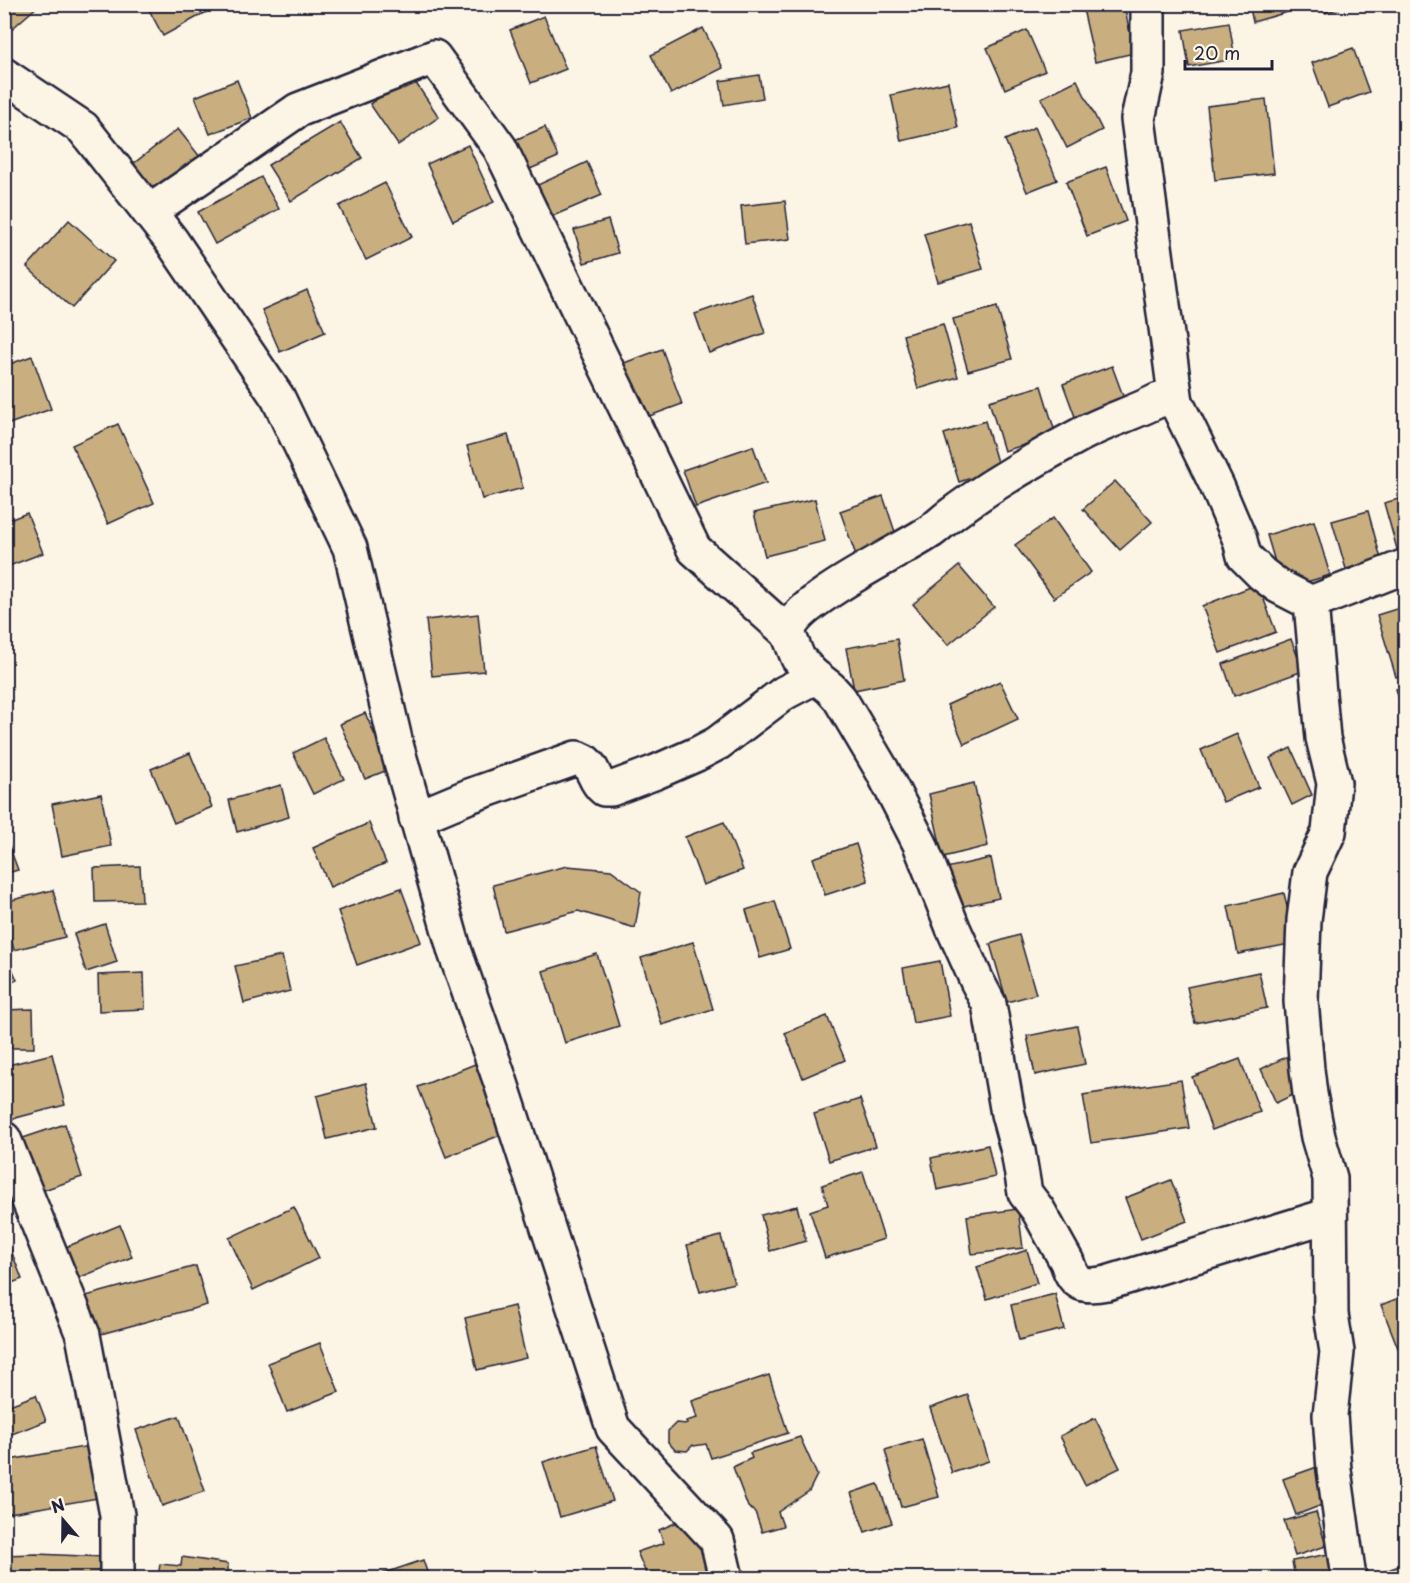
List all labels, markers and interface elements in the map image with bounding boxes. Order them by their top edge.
scale bar [1185,33,1272,71]
text: 20 m [1194,39,1240,66]
north arrow [33,1490,93,1550]
text: N [47,1492,68,1518]

